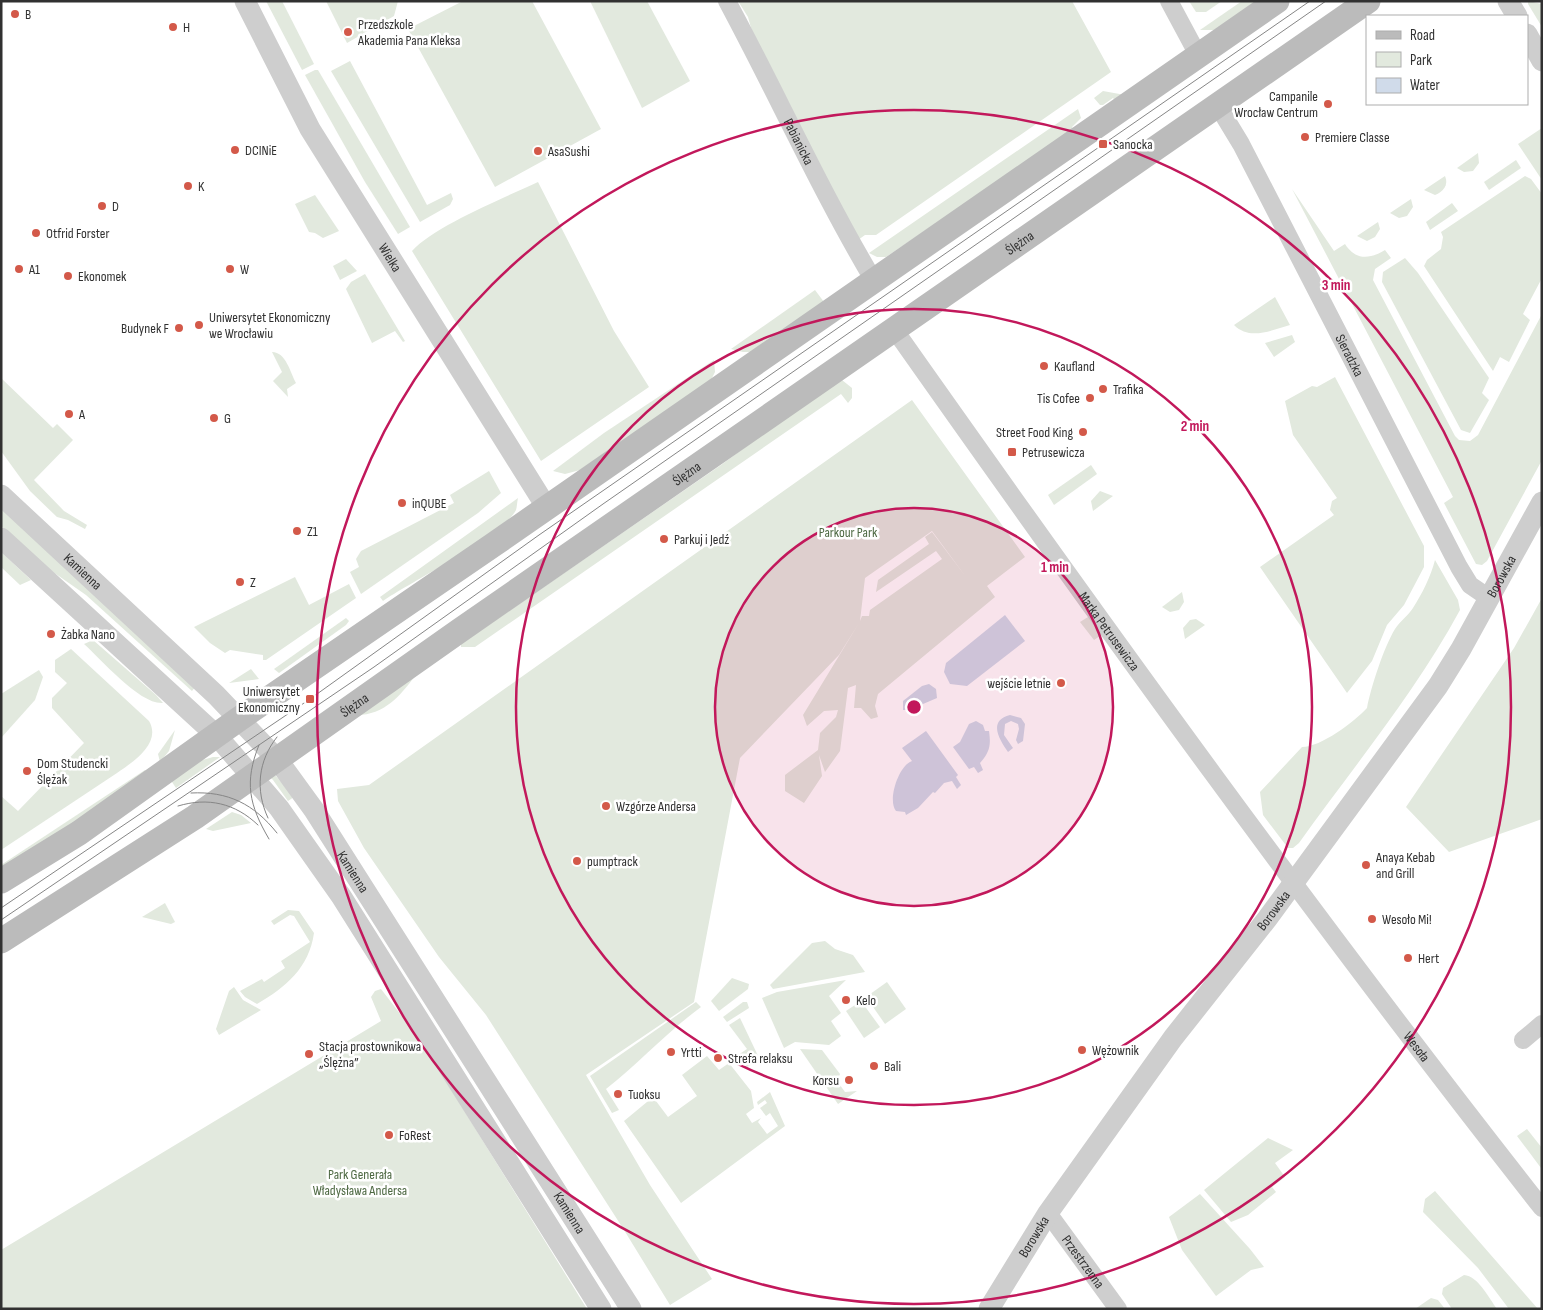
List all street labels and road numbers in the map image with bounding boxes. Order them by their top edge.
street label: Pabianicka [780,116,818,168]
street label: Ślężna [1002,227,1037,258]
street label: Wielka [375,240,406,275]
street label: Sieradzka [1332,331,1368,379]
street label: Ślężna [669,458,704,489]
street label: Kamienna [60,549,106,593]
street label: Borowska [1483,552,1519,600]
street label: Marka Petrusewicza [1075,588,1144,674]
street label: Ślężna [337,689,372,721]
street label: Kamienna [334,847,373,896]
street label: Borowska [1253,887,1294,934]
street label: Wesoła [1400,1028,1434,1065]
street label: Kamienna [550,1188,589,1237]
street label: Borowska [1014,1213,1053,1260]
street label: Przestrzenna [1058,1232,1108,1291]

